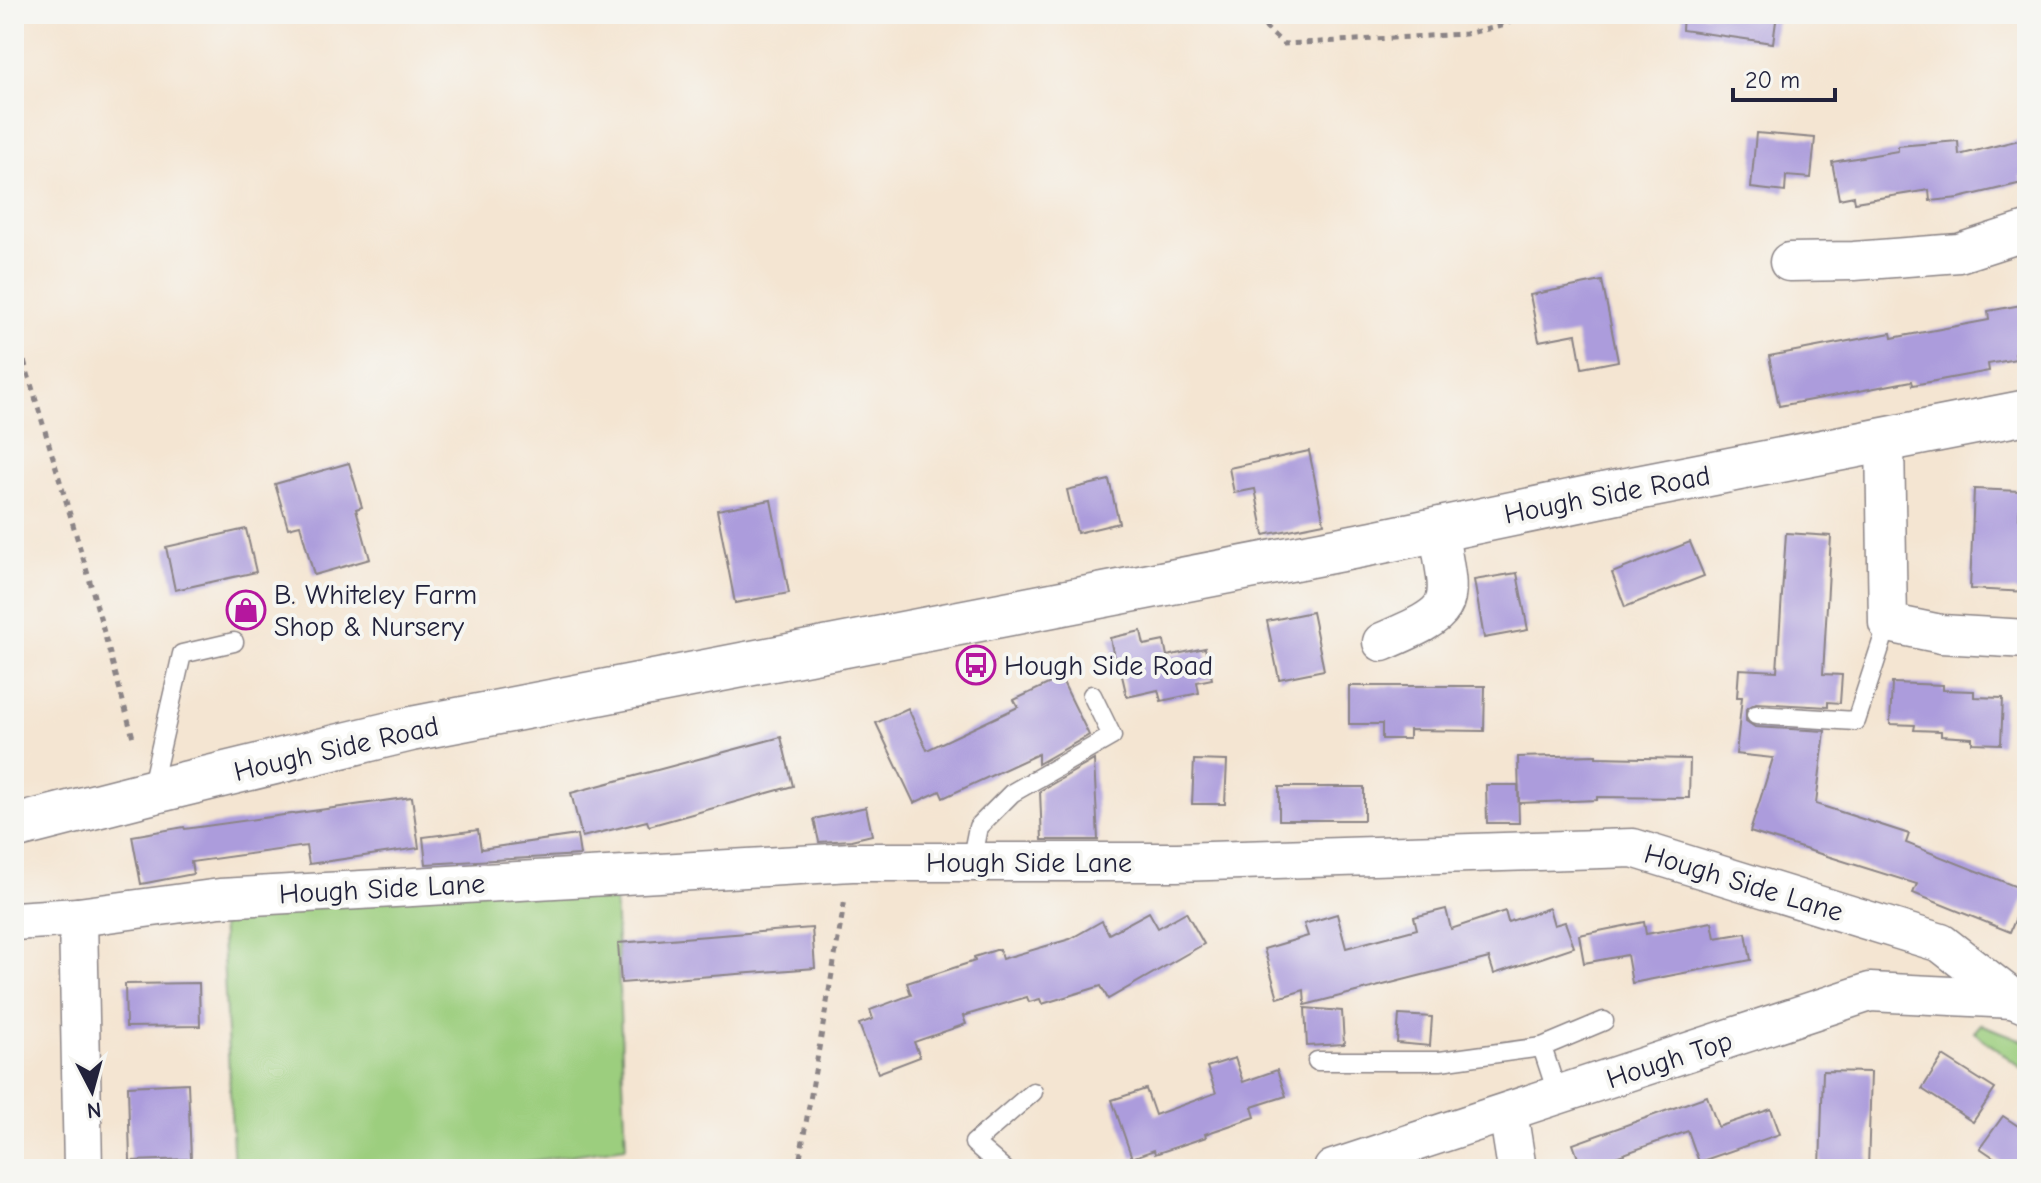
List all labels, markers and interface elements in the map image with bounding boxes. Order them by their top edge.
scale bar [1733,52,1835,102]
text: 20 m [1745,66,1800,94]
street label: Hough Side Road [1502,459,1713,531]
place label: B. Whiteley Farm Shop & Nursery [274,579,477,643]
shop icon: B. Whiteley Farm Shop & Nursery [225,589,267,631]
bus stop icon: Hough Side Road [955,644,997,686]
place label: Hough Side Road [1004,650,1213,682]
street label: Hough Side Road [231,710,442,788]
street label: Hough Side Lane [1640,838,1847,928]
street label: Hough Side Lane [926,847,1132,879]
street label: Hough Side Lane [278,868,486,910]
street label: Hough Top [1602,1025,1736,1095]
north arrow [52,1051,132,1131]
text: N [85,1096,102,1124]

